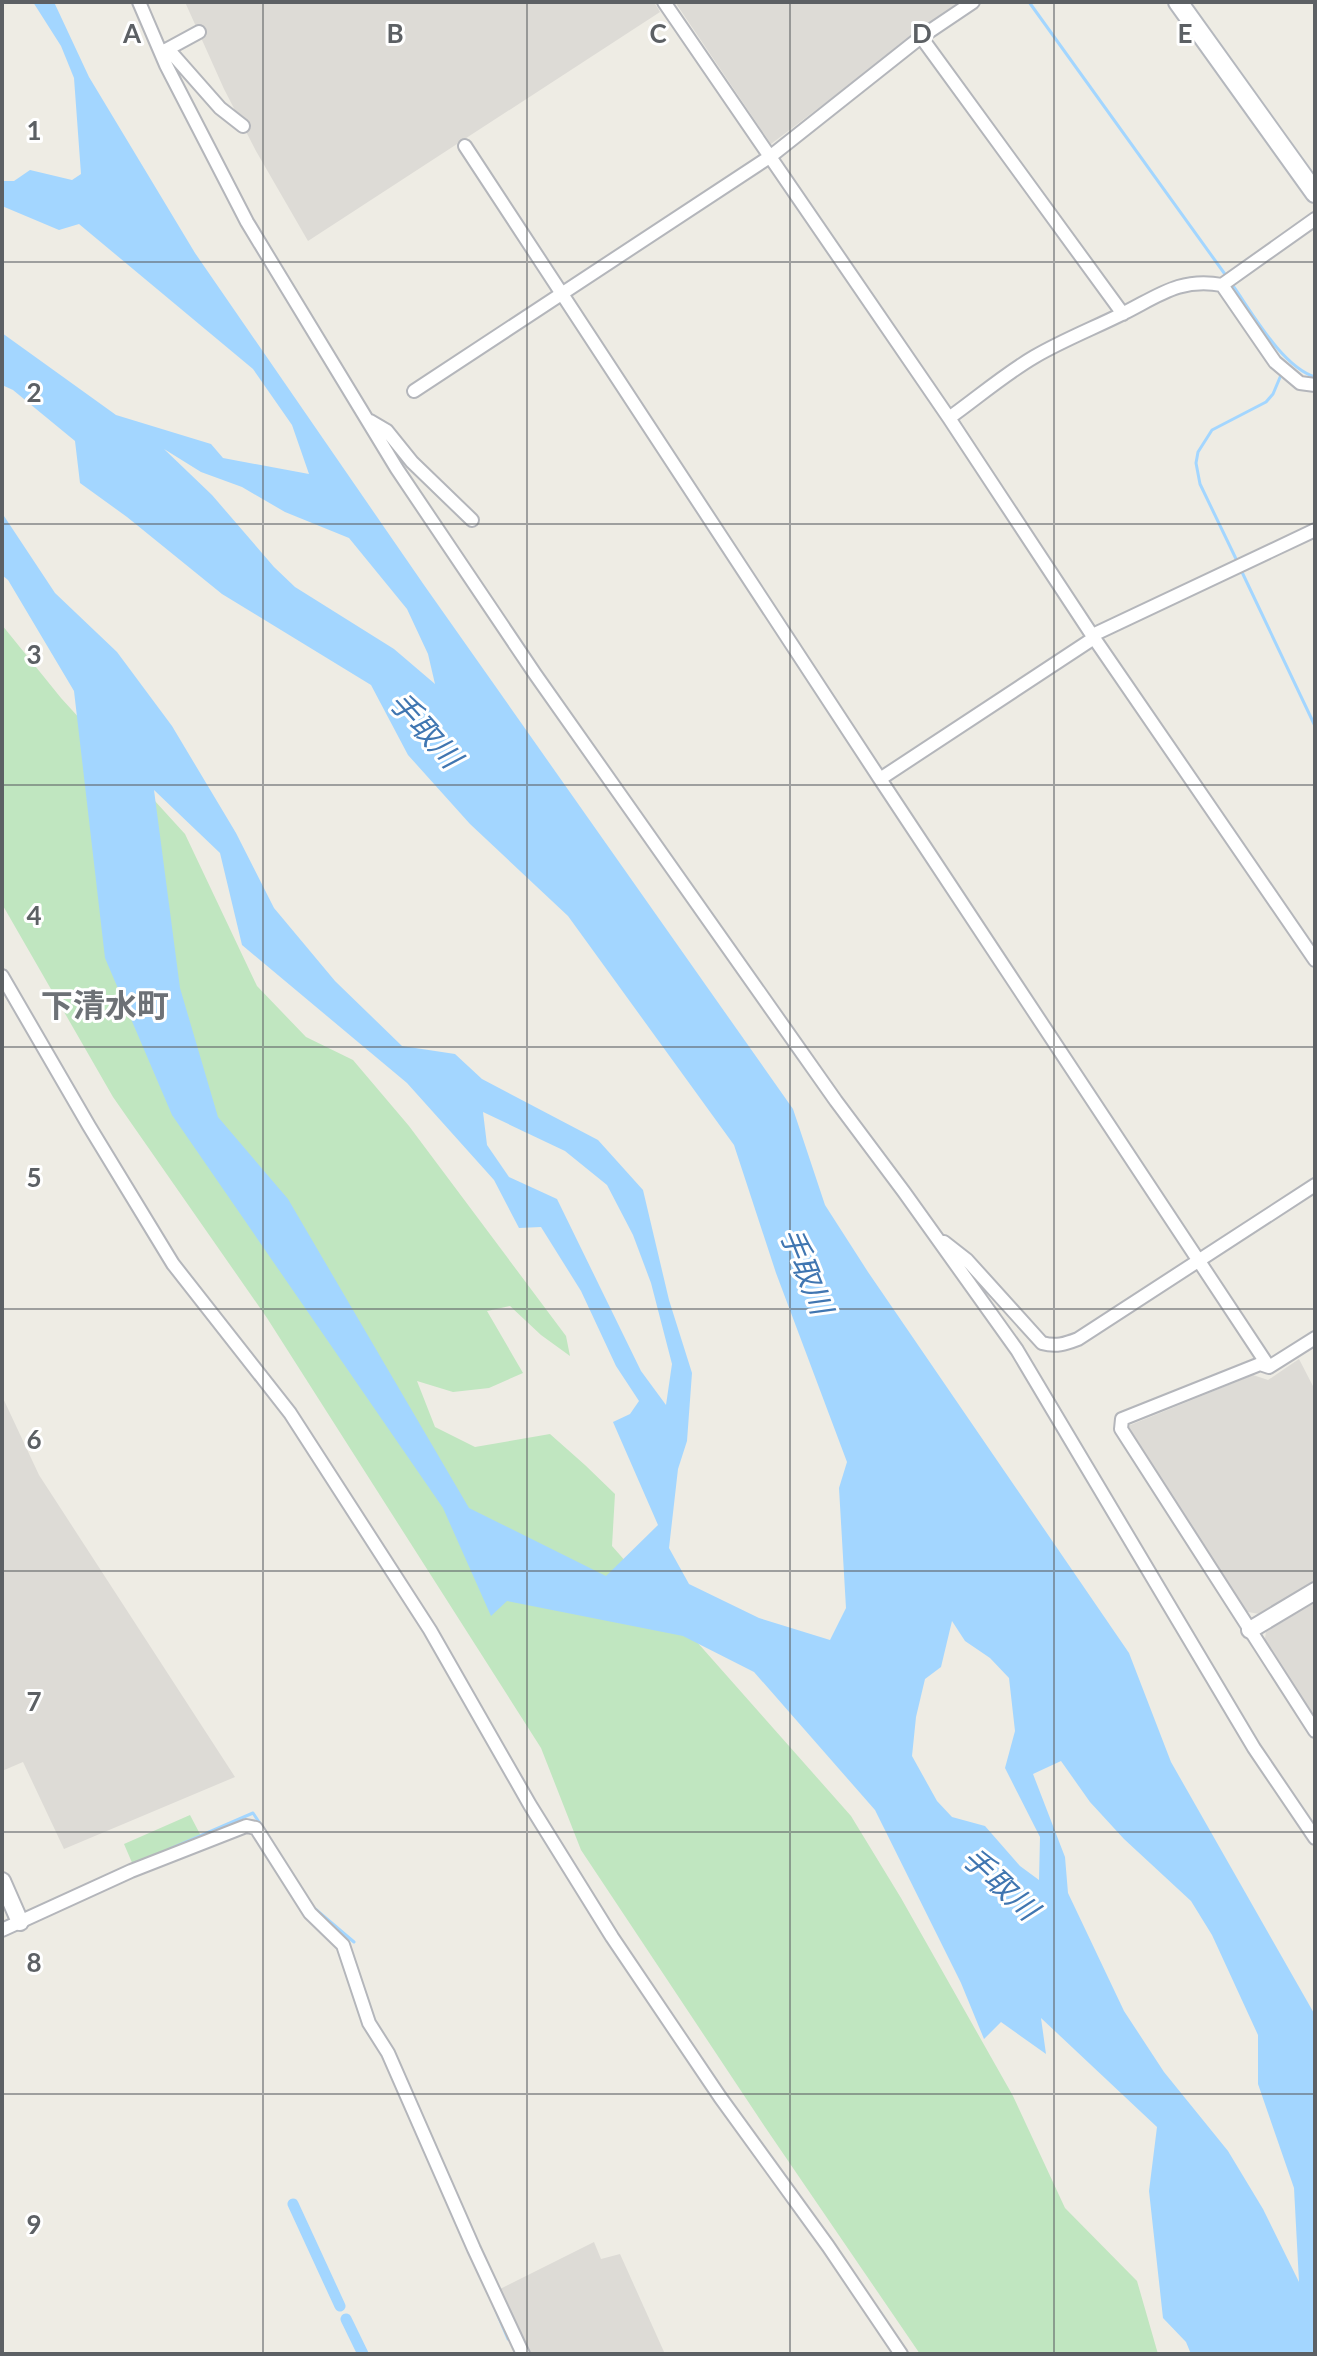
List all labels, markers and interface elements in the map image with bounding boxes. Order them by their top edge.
text: A [122,17,142,49]
text: B [386,17,404,49]
text: C [649,17,667,49]
text: D [912,17,932,49]
text: E [1178,17,1192,49]
text: 1 [26,114,42,146]
text: 2 [26,376,42,408]
text: 3 [26,638,42,670]
water label: 手取川 [383,683,472,776]
text: 4 [26,899,42,931]
district label: 下清水町 [41,985,169,1024]
text: 5 [26,1161,42,1193]
water label: 手取川 [774,1222,843,1321]
text: 6 [26,1423,42,1455]
text: 7 [26,1685,42,1717]
water label: 手取川 [956,1839,1049,1928]
text: 8 [26,1946,42,1978]
text: 9 [26,2208,42,2240]

